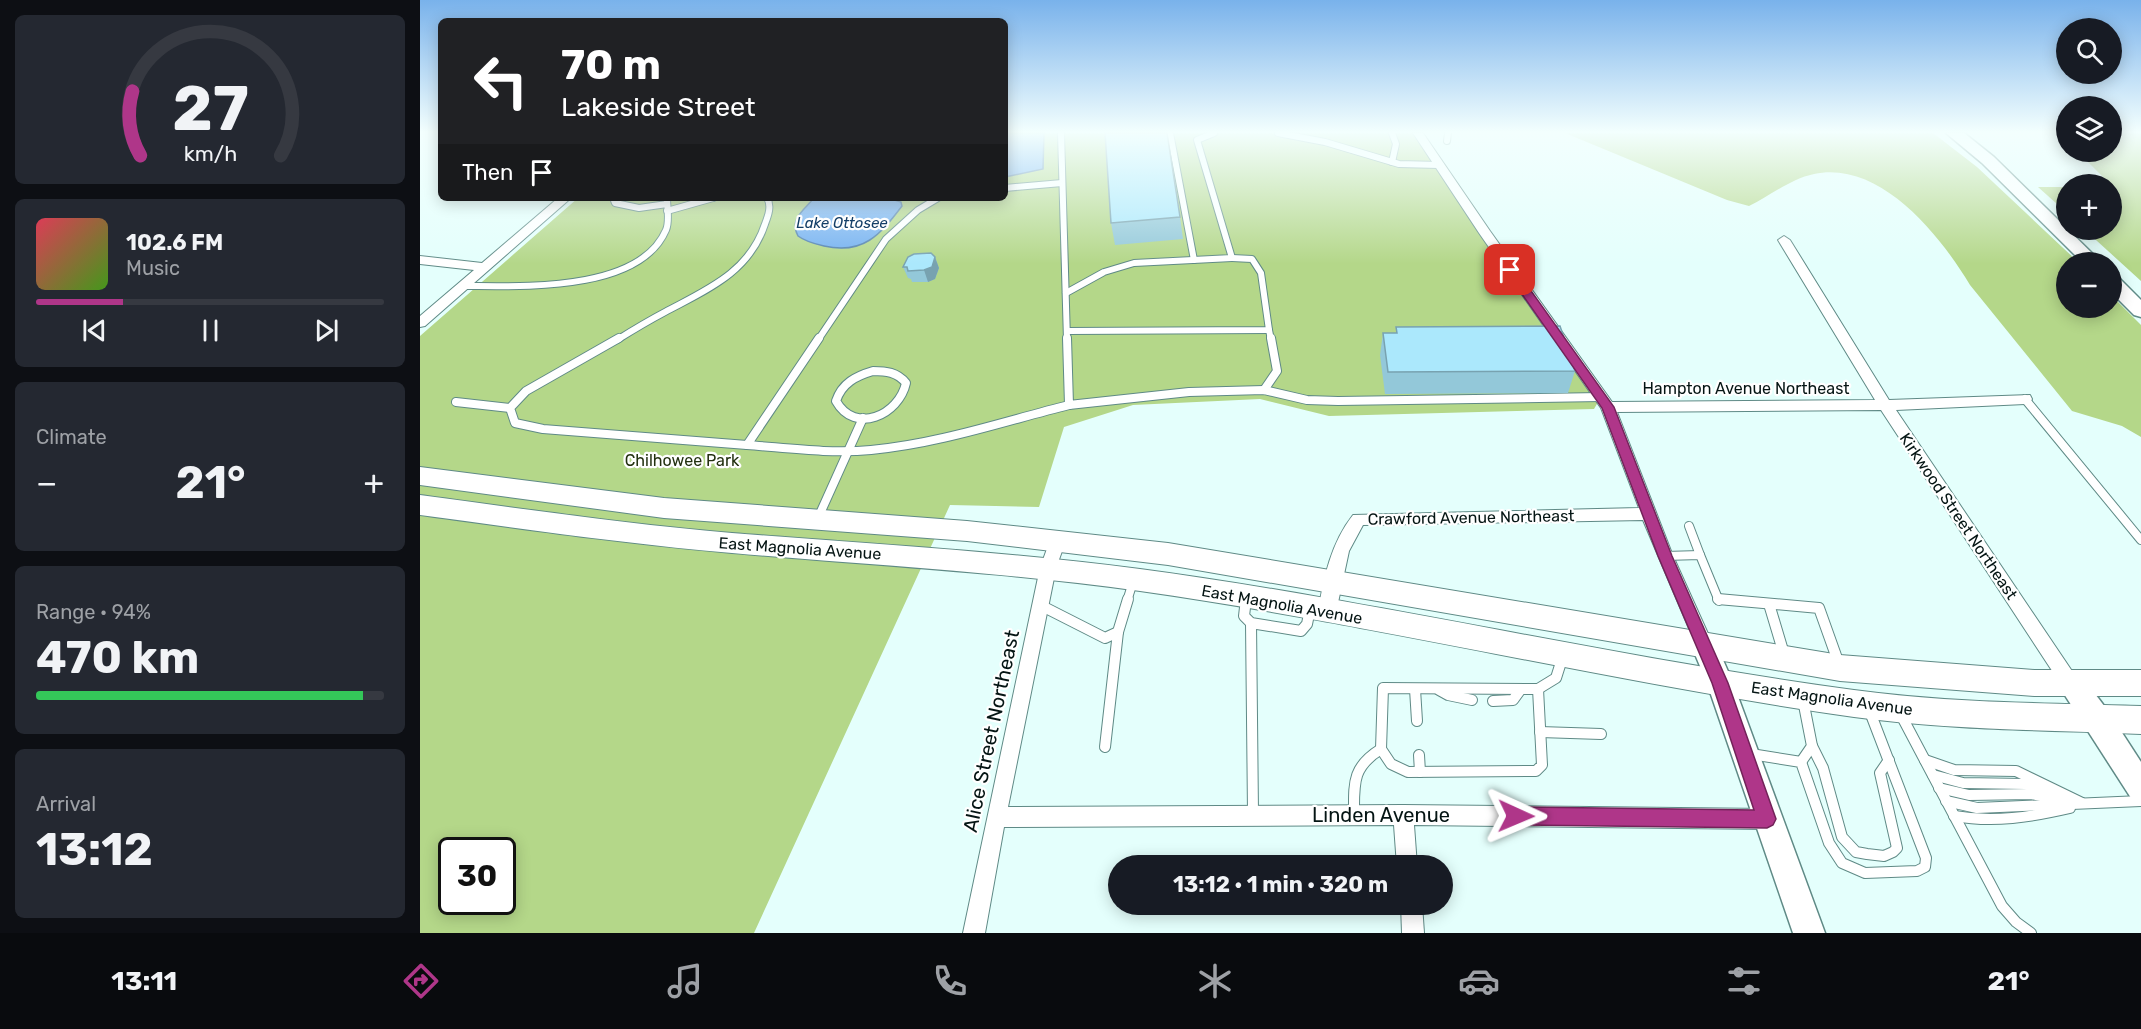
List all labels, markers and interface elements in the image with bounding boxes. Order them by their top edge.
map controls [2056,18,2122,318]
button: search [2056,18,2122,84]
text: 70 m [561,40,661,90]
icon: left [462,42,540,120]
text: 27 [172,72,248,146]
text: Lakeside Street [561,91,756,123]
button: layers [2056,96,2122,162]
text: km/h [183,142,237,167]
icon: arrive [525,156,558,189]
text: Then [462,159,513,186]
button: + [2056,174,2122,240]
water label: Lake Ottosee [796,214,888,232]
text: 102.6 FM [126,229,223,256]
pin [1484,244,1535,295]
button: − [2056,252,2122,318]
icon: arrive [1493,253,1526,286]
text: Music [126,256,180,280]
icon: previous [78,314,111,347]
icon: pause [194,314,227,347]
icon: next [310,314,343,347]
street label: Hampton Avenue Northeast [1642,379,1850,398]
text: Climate [36,425,107,449]
street label: Kirkwood Street Northeast [1896,429,2022,603]
park label: Chilhowee Park [625,451,740,470]
text: 21° [175,456,246,509]
text: − [36,463,57,502]
text: + [363,463,384,502]
street label: Crawford Avenue Northeast [1367,506,1575,529]
street label: East Magnolia Avenue [718,533,882,564]
street label: East Magnolia Avenue [1200,581,1364,628]
text: Range · 94% [36,600,151,624]
street label: Alice Street Northeast [958,627,1024,834]
text: 470 km [36,631,199,684]
street label: East Magnolia Avenue [1750,678,1914,719]
position arrow [1484,784,1548,848]
text: Arrival [36,792,96,816]
street label: Linden Avenue [1312,803,1450,827]
text: 13:12 [36,823,153,876]
speed limit sign: 30 [438,837,516,915]
text: 13:12 · 1 min · 320 m [1173,871,1388,898]
icon: directions [400,960,442,1002]
icon: music [664,960,706,1002]
icon: phone [929,960,971,1002]
icon: climate [1194,960,1236,1002]
icon: car [1458,960,1500,1002]
icon: filters [1723,960,1765,1002]
text: 13:11 [111,965,177,997]
text: 21° [1988,965,2030,997]

